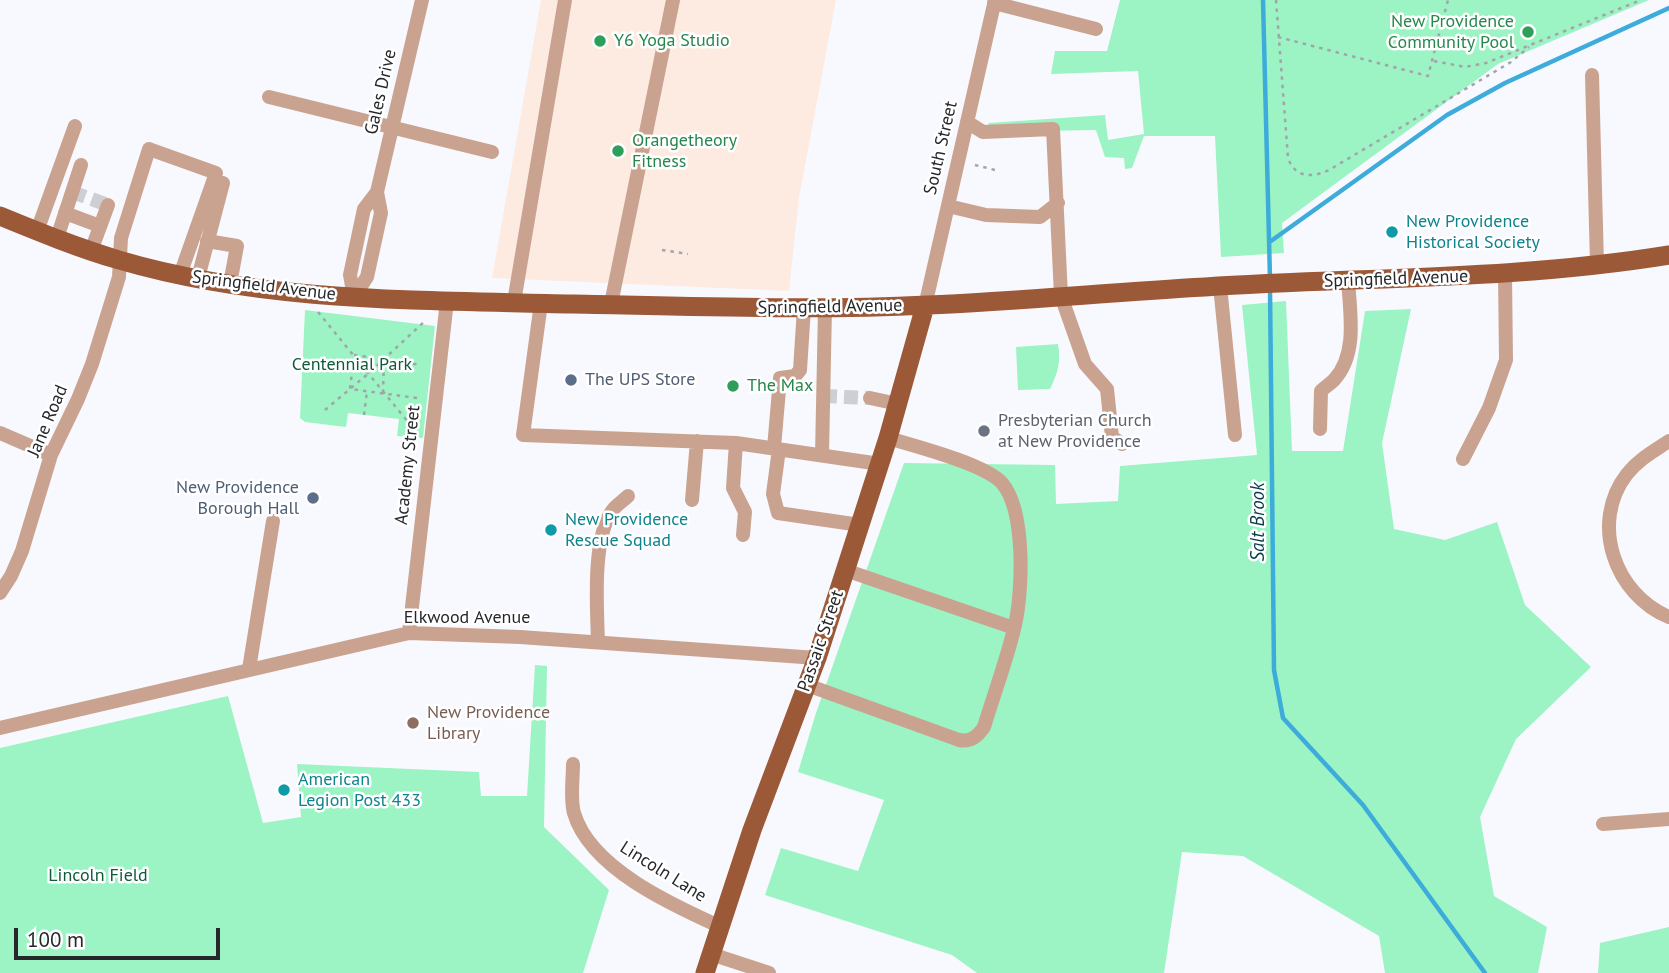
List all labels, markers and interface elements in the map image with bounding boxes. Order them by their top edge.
place label: New Providence Community Pool [1388,11,1514,54]
marker: New Providence Community Pool [1520,24,1536,40]
place label: Y6 Yoga Studio [614,30,730,52]
marker: Y6 Yoga Studio [592,33,608,49]
street label: Gales Drive [361,47,401,137]
street label: South Street [920,99,962,197]
place label: Orangetheory Fitness [632,130,737,172]
marker: Orangetheory Fitness [610,143,626,159]
place label: New Providence Historical Society [1406,211,1540,254]
marker: New Providence Historical Society [1384,224,1400,240]
street label: Springfield Avenue [191,266,337,306]
street label: Springfield Avenue [1323,266,1469,292]
street label: Springfield Avenue [758,295,902,319]
park label: Centennial Park [292,354,412,376]
place label: The UPS Store [585,369,695,391]
marker: The UPS Store [563,372,579,388]
place label: The Max [747,375,813,397]
marker: The Max [725,378,741,394]
street label: Jane Road [23,382,73,460]
street label: Academy Street [391,404,425,526]
place label: Presbyterian Church at New Providence [998,410,1152,452]
marker: Presbyterian Church at New Providence [976,423,992,439]
place label: New Providence Borough Hall [176,477,299,520]
water label: Salt Brook [1248,482,1270,562]
marker: New Providence Borough Hall [305,490,321,506]
place label: New Providence Rescue Squad [565,509,688,552]
marker: New Providence Rescue Squad [543,522,559,538]
street label: Passaic Street [794,587,848,695]
street label: Elkwood Avenue [404,607,530,629]
place label: New Providence Library [427,702,550,744]
marker: New Providence Library [405,715,421,731]
place label: American Legion Post 433 [298,769,421,812]
marker: American Legion Post 433 [276,782,292,798]
street label: Lincoln Lane [616,837,710,907]
park label: Lincoln Field [48,865,148,887]
scale bar [18,914,224,958]
text: 100 m [27,926,84,953]

